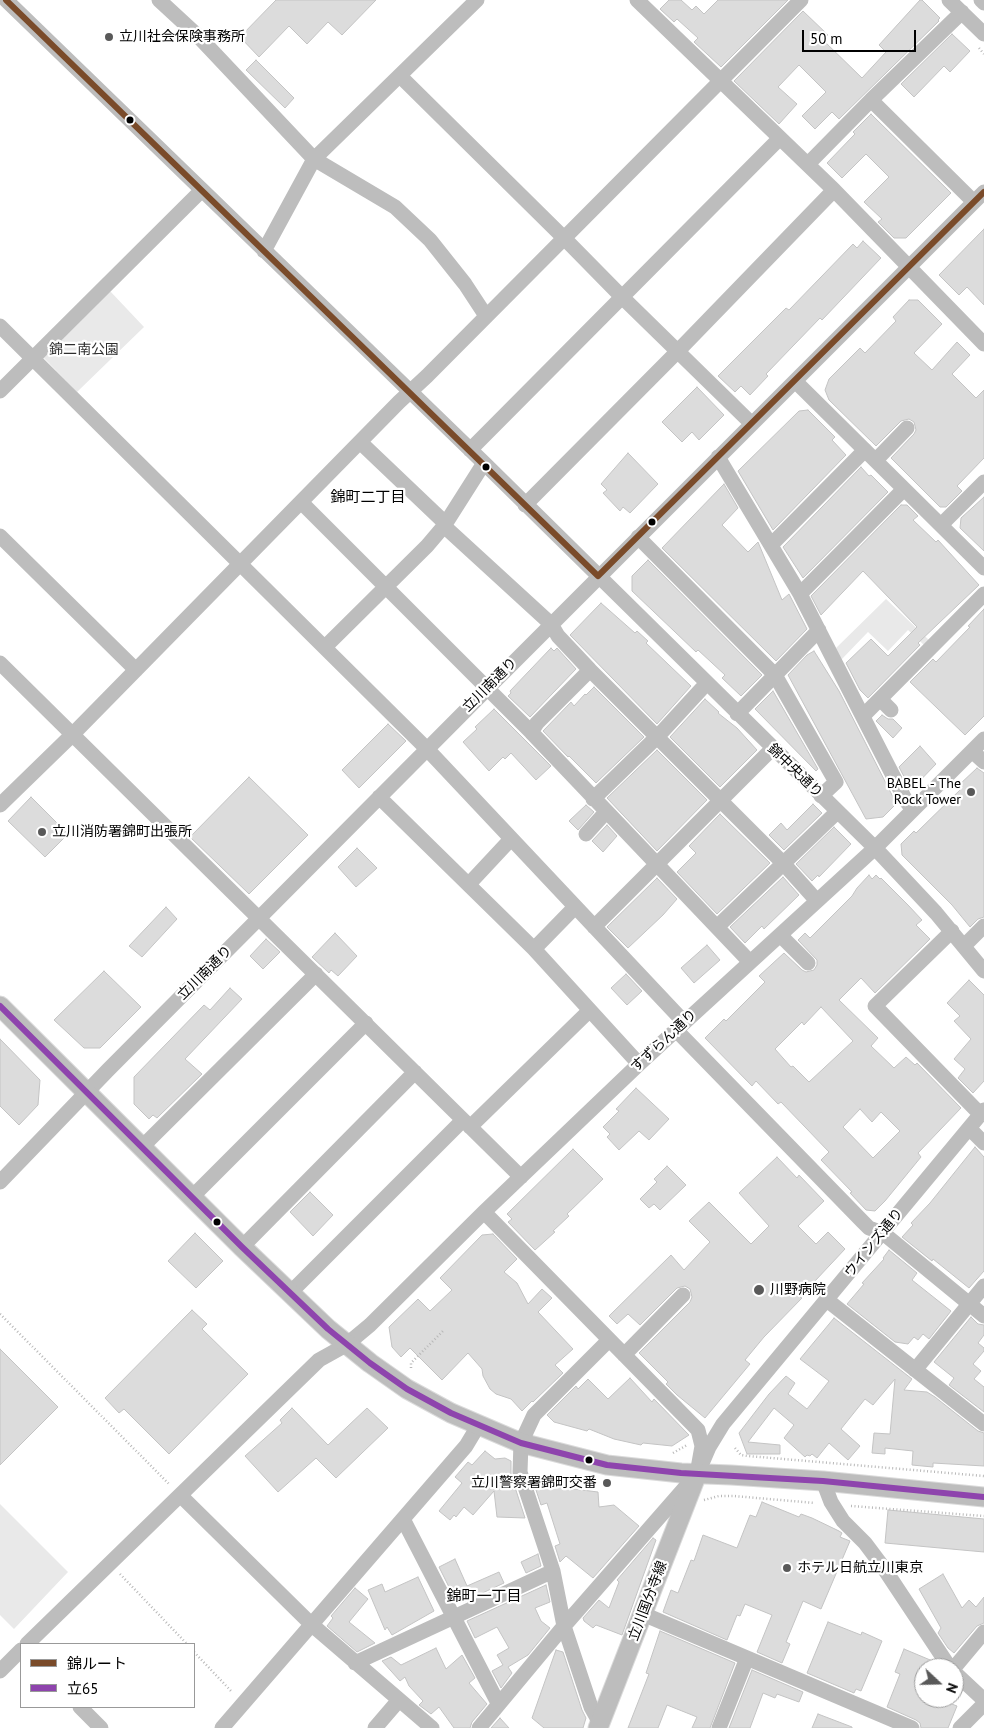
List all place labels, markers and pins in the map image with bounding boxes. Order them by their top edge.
place label: 立川社会保険事務所 [119,29,245,45]
marker: 立川社会保険事務所 [103,31,115,43]
unlabelled marker [125,115,135,125]
unlabelled marker [481,462,491,472]
unlabelled marker [647,517,657,527]
place label: BABEL - The Rock Tower [887,776,961,809]
marker: BABEL - The Rock Tower [965,786,977,798]
place label: 立川消防署錦町出張所 [52,824,192,840]
marker: 立川消防署錦町出張所 [36,826,48,838]
unlabelled marker [212,1217,222,1227]
place label: 川野病院 [770,1282,826,1298]
marker: 川野病院 [752,1283,766,1297]
unlabelled marker [584,1455,594,1465]
place label: 立川警察署錦町交番 [471,1475,597,1491]
marker: 立川警察署錦町交番 [601,1477,613,1489]
place label: ホテル日航立川東京 [797,1560,923,1576]
marker: ホテル日航立川東京 [781,1562,793,1574]

